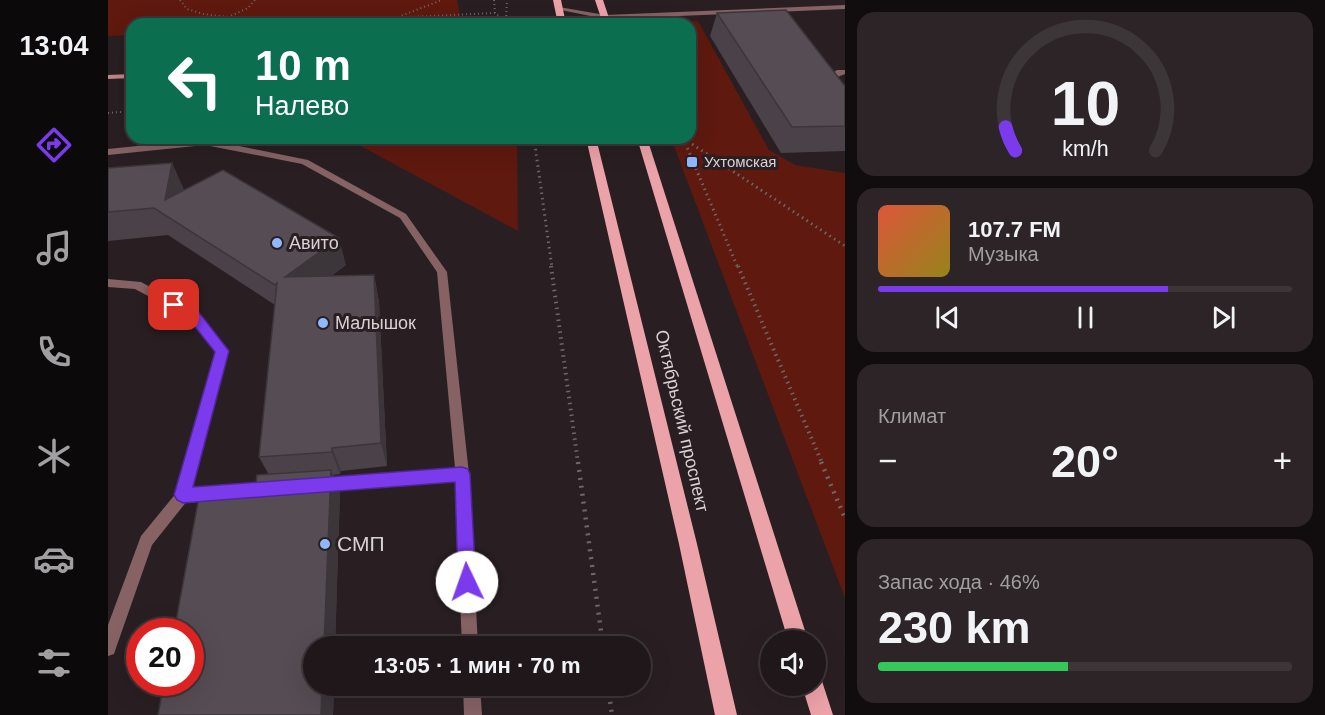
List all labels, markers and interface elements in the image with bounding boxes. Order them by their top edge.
text: 13:04 [19,31,89,61]
icon: left [156,42,234,120]
text: 10 m [255,42,351,89]
text: 10 [1050,69,1120,138]
text: Налево [255,91,349,121]
icon: directions [33,124,75,166]
text: km/h [1062,137,1108,161]
place label: Ухтомская [704,153,776,170]
marker: Ухтомская [685,155,699,169]
text: 107.7 FM [968,217,1061,242]
icon: music [33,227,75,269]
place label: Авито [289,233,339,253]
marker: Авито [270,236,284,250]
text: Музыка [968,243,1039,265]
pin [148,279,199,330]
icon: arrive [157,288,190,321]
icon: previous [931,301,964,334]
icon: pause [1069,301,1102,334]
icon: next [1207,301,1240,334]
place label: Малышок [335,313,416,333]
marker: Малышок [316,316,330,330]
street label: Октябрьский проспект [651,328,713,514]
icon: phone [33,331,75,373]
text: Климат [878,405,946,427]
icon: climate [33,435,75,477]
text: 20° [1051,436,1119,487]
text: − [878,442,897,479]
text: + [1273,442,1292,479]
place label: СМП [337,532,385,555]
marker: СМП [318,537,332,551]
icon: car [33,538,75,580]
position arrow [435,550,499,614]
text: Запас хода · 46% [878,571,1040,593]
text: 230 km [878,602,1031,653]
speed limit sign: 20 [126,618,204,696]
map controls [760,630,826,696]
button: sound [760,630,826,696]
icon: filters [33,642,75,684]
text: 13:05 · 1 мин · 70 m [374,653,580,678]

